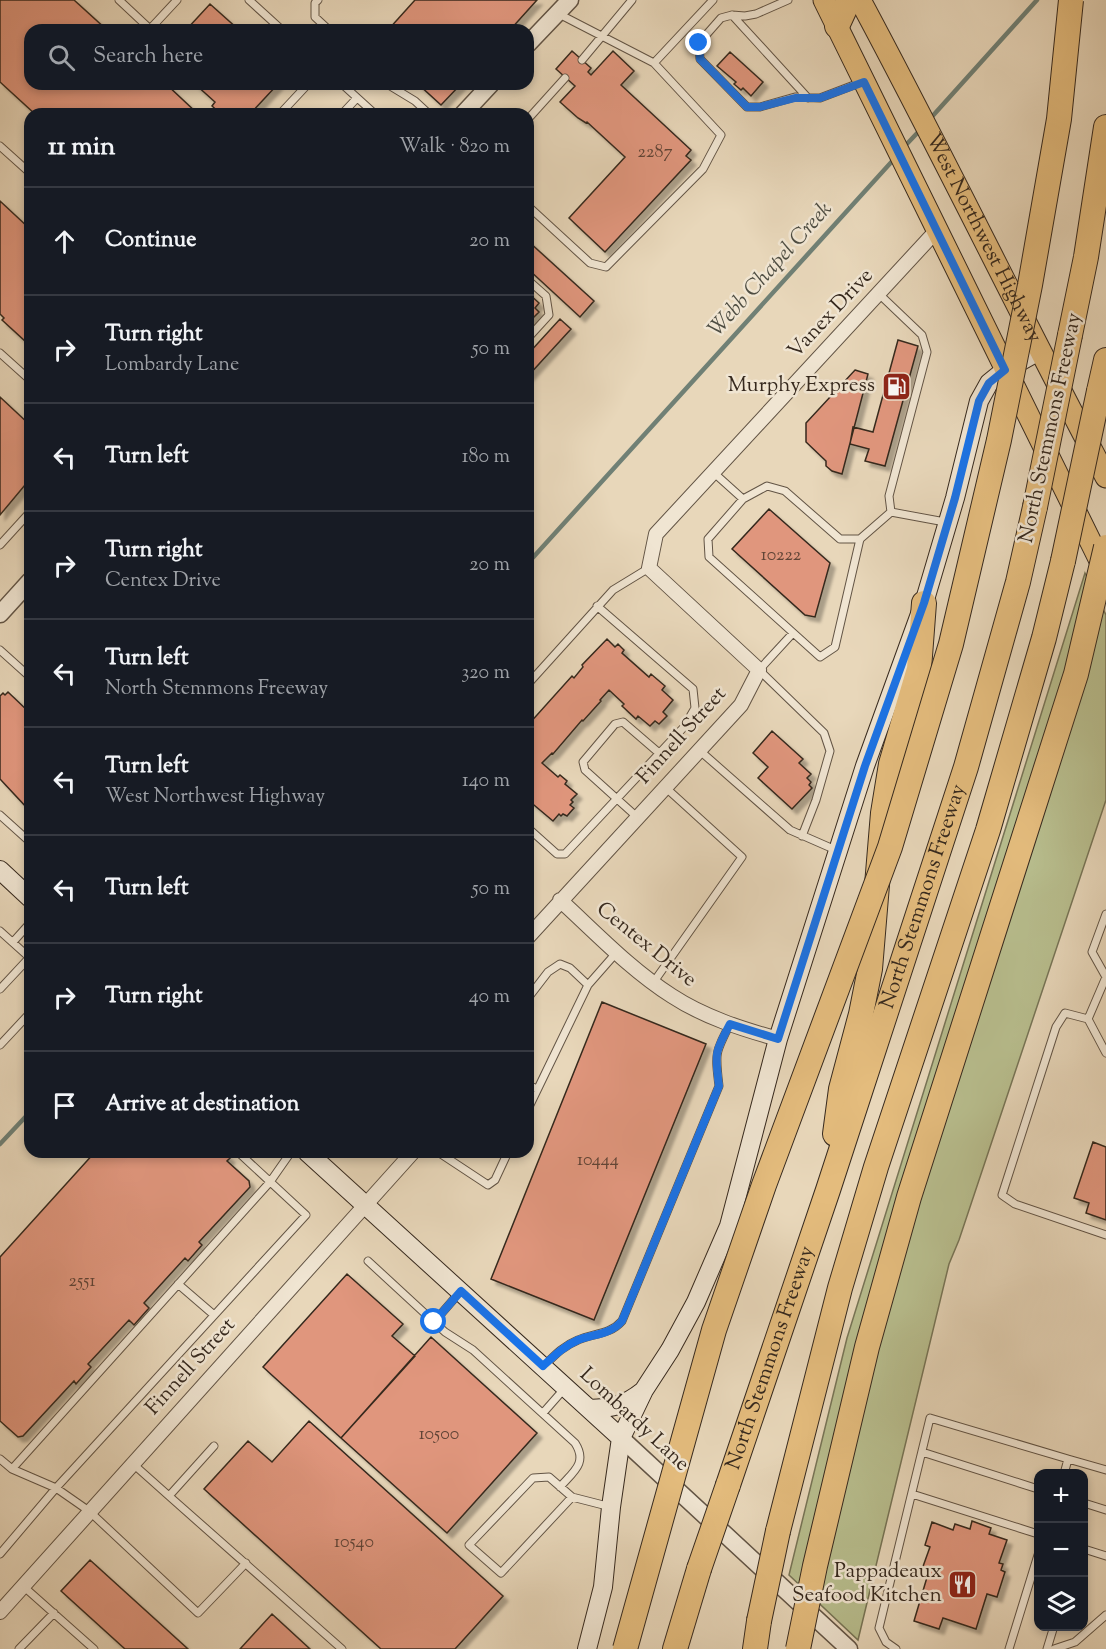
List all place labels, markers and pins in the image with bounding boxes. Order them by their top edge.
fuel station icon: Murphy Express [880,370,912,402]
place label: Murphy Express [728,371,875,401]
place label: Pappadeaux Seafood Kitchen [792,1557,942,1611]
restaurant icon: Pappadeaux Seafood Kitchen [947,1568,979,1600]

